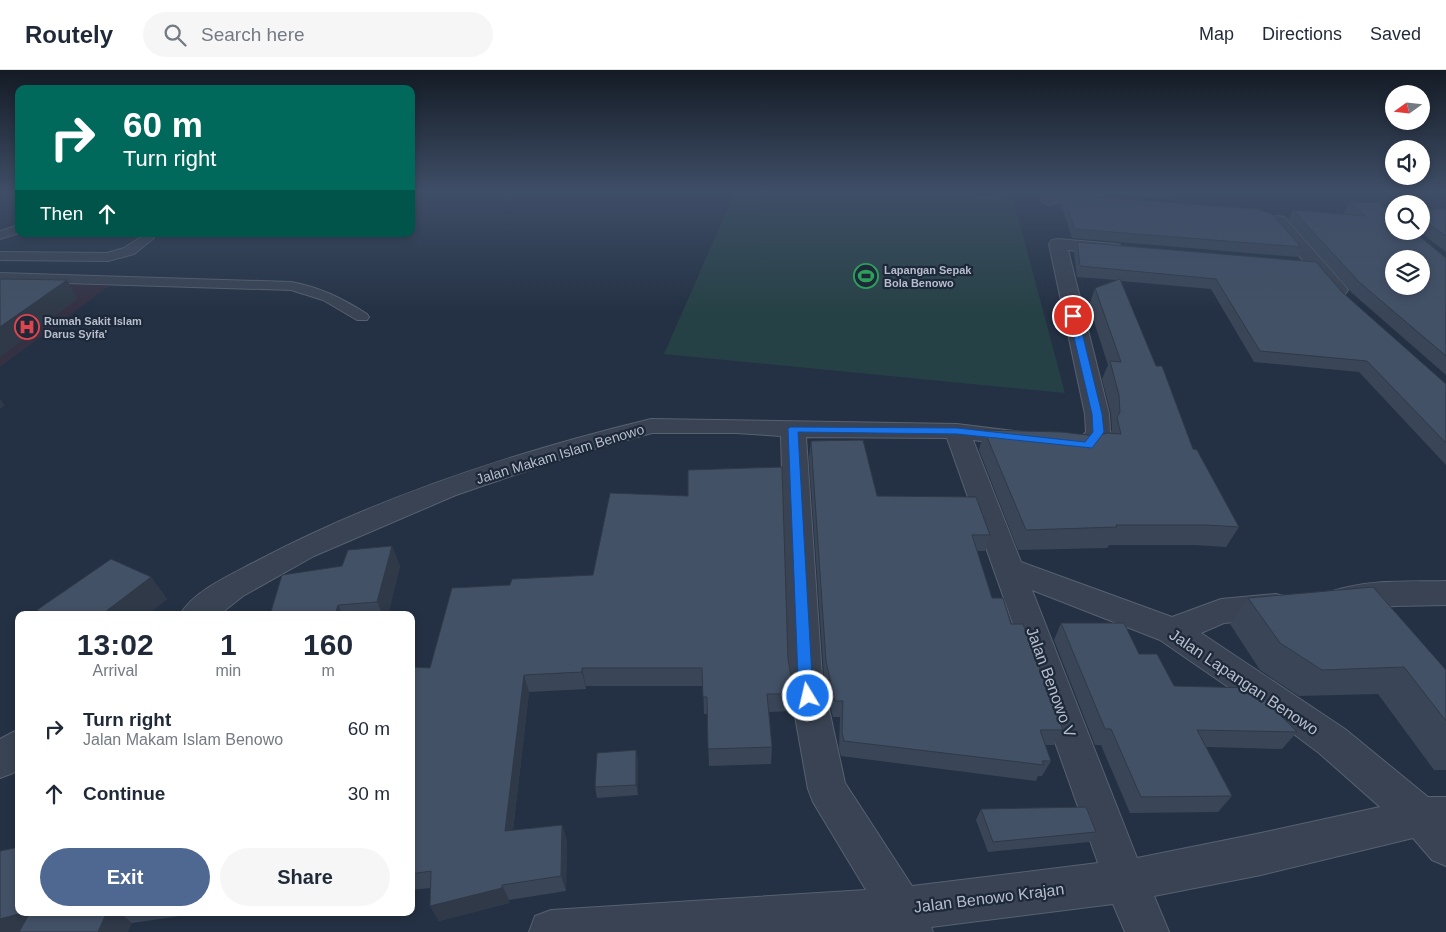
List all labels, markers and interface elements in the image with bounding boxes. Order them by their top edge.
search box [143,12,493,57]
text: Routely [25,21,113,48]
icon: search [161,21,189,49]
text: Search here [201,24,305,45]
text: Map [1199,24,1234,44]
text: Directions [1262,24,1342,44]
text: Saved [1370,24,1421,44]
north arrow [1385,85,1430,130]
map controls [1385,85,1430,295]
icon: right [40,105,105,170]
text: 60 m [123,105,203,144]
button: sound [1385,140,1430,185]
text: Turn right [123,146,216,171]
button: search [1385,195,1430,240]
icon: ahead [93,200,121,228]
text: Then [40,203,83,224]
button: layers [1385,250,1430,295]
sports icon: Lapangan Sepak Bola Benowo [853,263,879,289]
place label: Lapangan Sepak Bola Benowo [884,264,972,289]
pin [1052,295,1094,337]
icon: arrive [1059,302,1087,330]
hospital icon: Rumah Sakit Islam Darus Syifa' [14,314,40,340]
place label: Rumah Sakit Islam Darus Syifa' [44,315,142,340]
street label: Jalan Makam Islam Benowo [474,421,646,487]
street label: Jalan Benowo V [1023,625,1079,740]
street label: Jalan Lapangan Benowo [1166,626,1322,738]
text: 13:02 [77,628,154,661]
text: 1 [220,628,237,661]
text: 160 [303,628,353,661]
text: Arrival [93,662,138,679]
text: min [215,662,241,679]
text: m [321,662,335,679]
position arrow [781,669,833,721]
text: Turn right [83,709,171,730]
icon: right [40,715,68,743]
text: 60 m [348,718,390,739]
text: Jalan Makam Islam Benowo [83,731,283,748]
icon: ahead [40,780,68,808]
text: Continue [83,783,165,804]
text: 30 m [348,783,390,804]
button: Exit [40,848,210,906]
button: Share [220,848,390,906]
street label: Jalan Benowo Krajan [913,880,1065,916]

